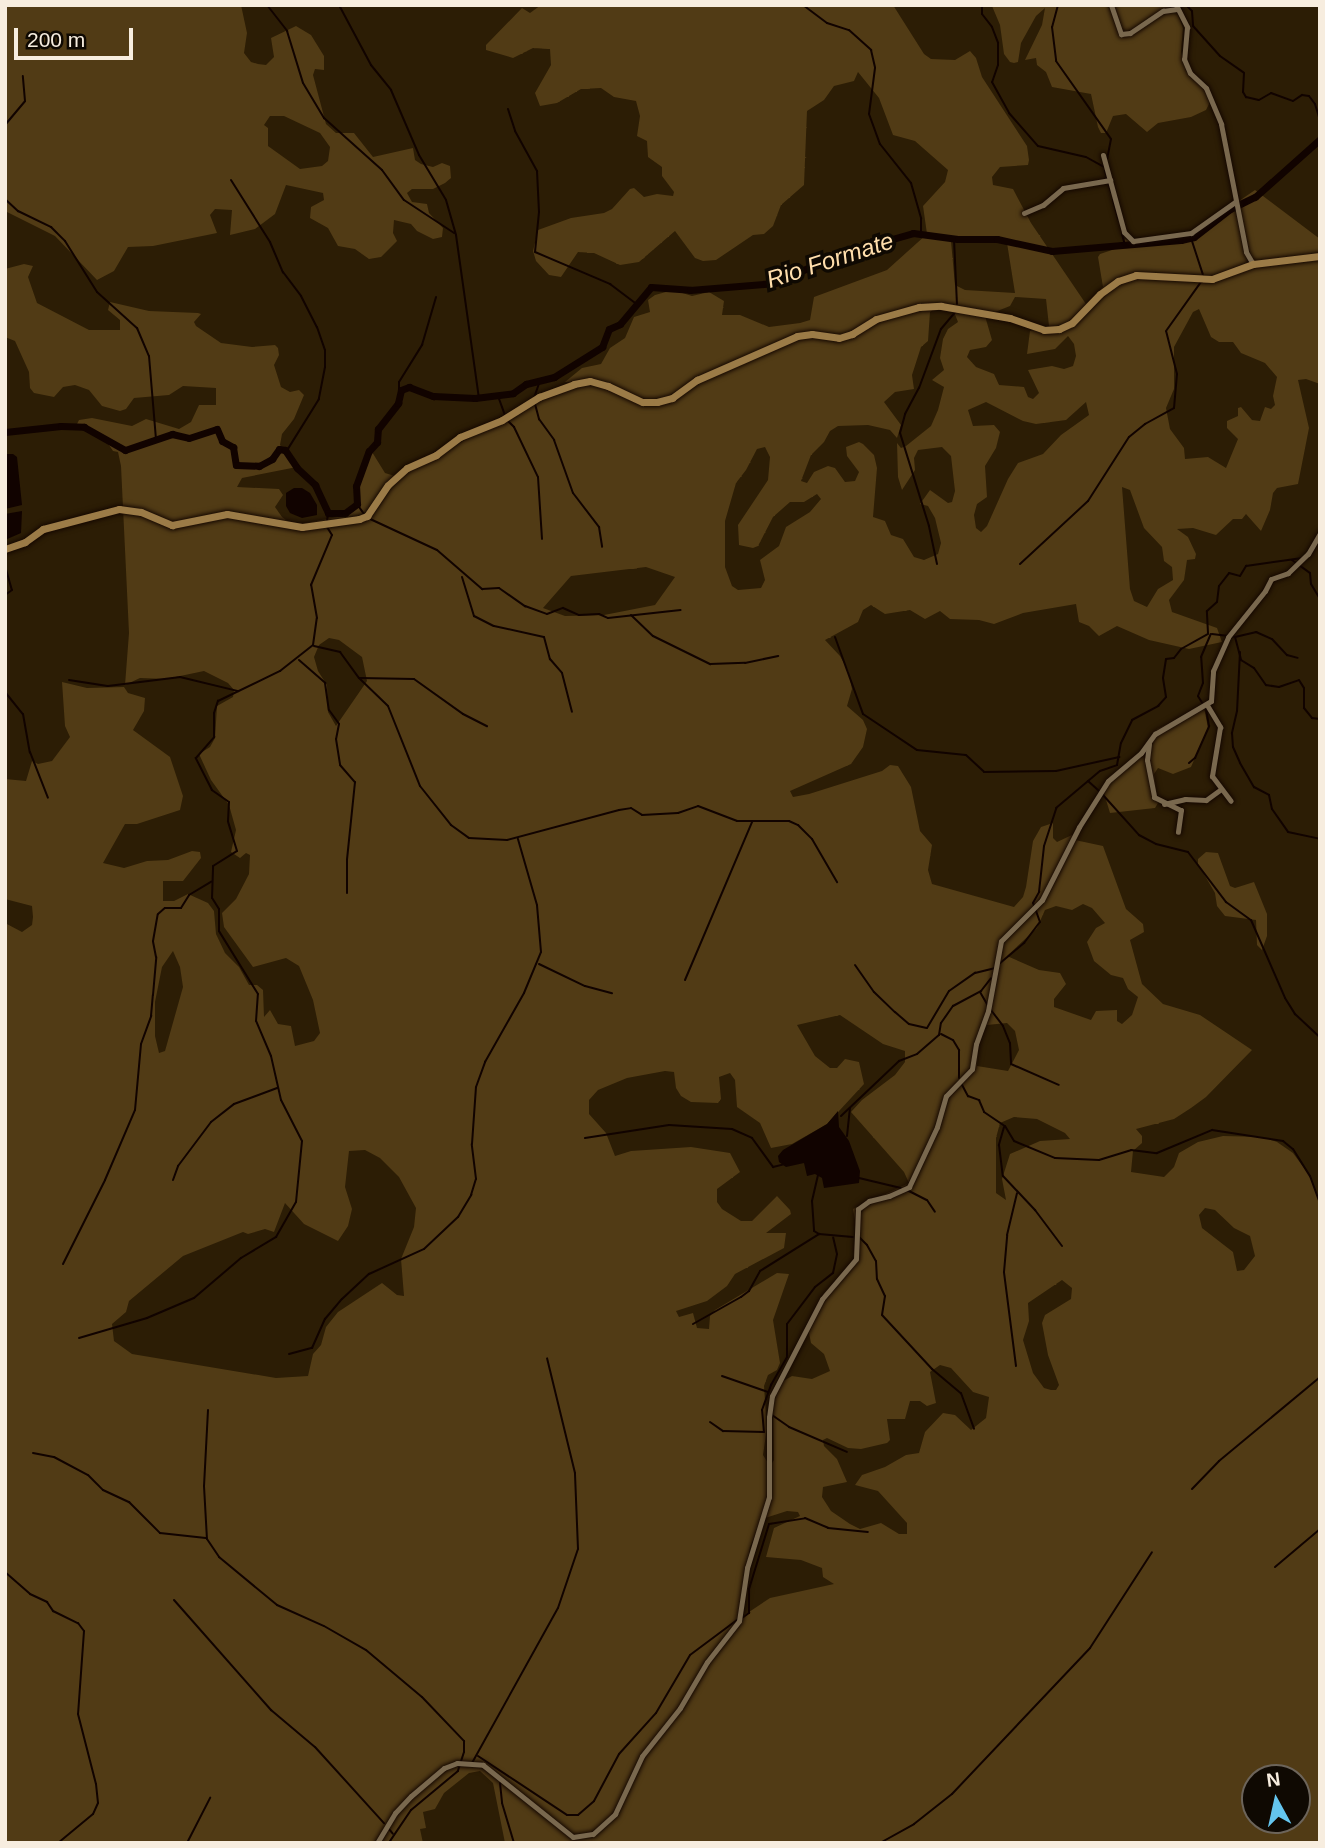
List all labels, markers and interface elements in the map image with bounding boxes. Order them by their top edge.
scale bar [18,14,136,58]
text: 200 m [27,28,85,51]
water label: Rio Formate [763,226,897,294]
north arrow [1241,1764,1311,1834]
text: N [1265,1768,1282,1791]

